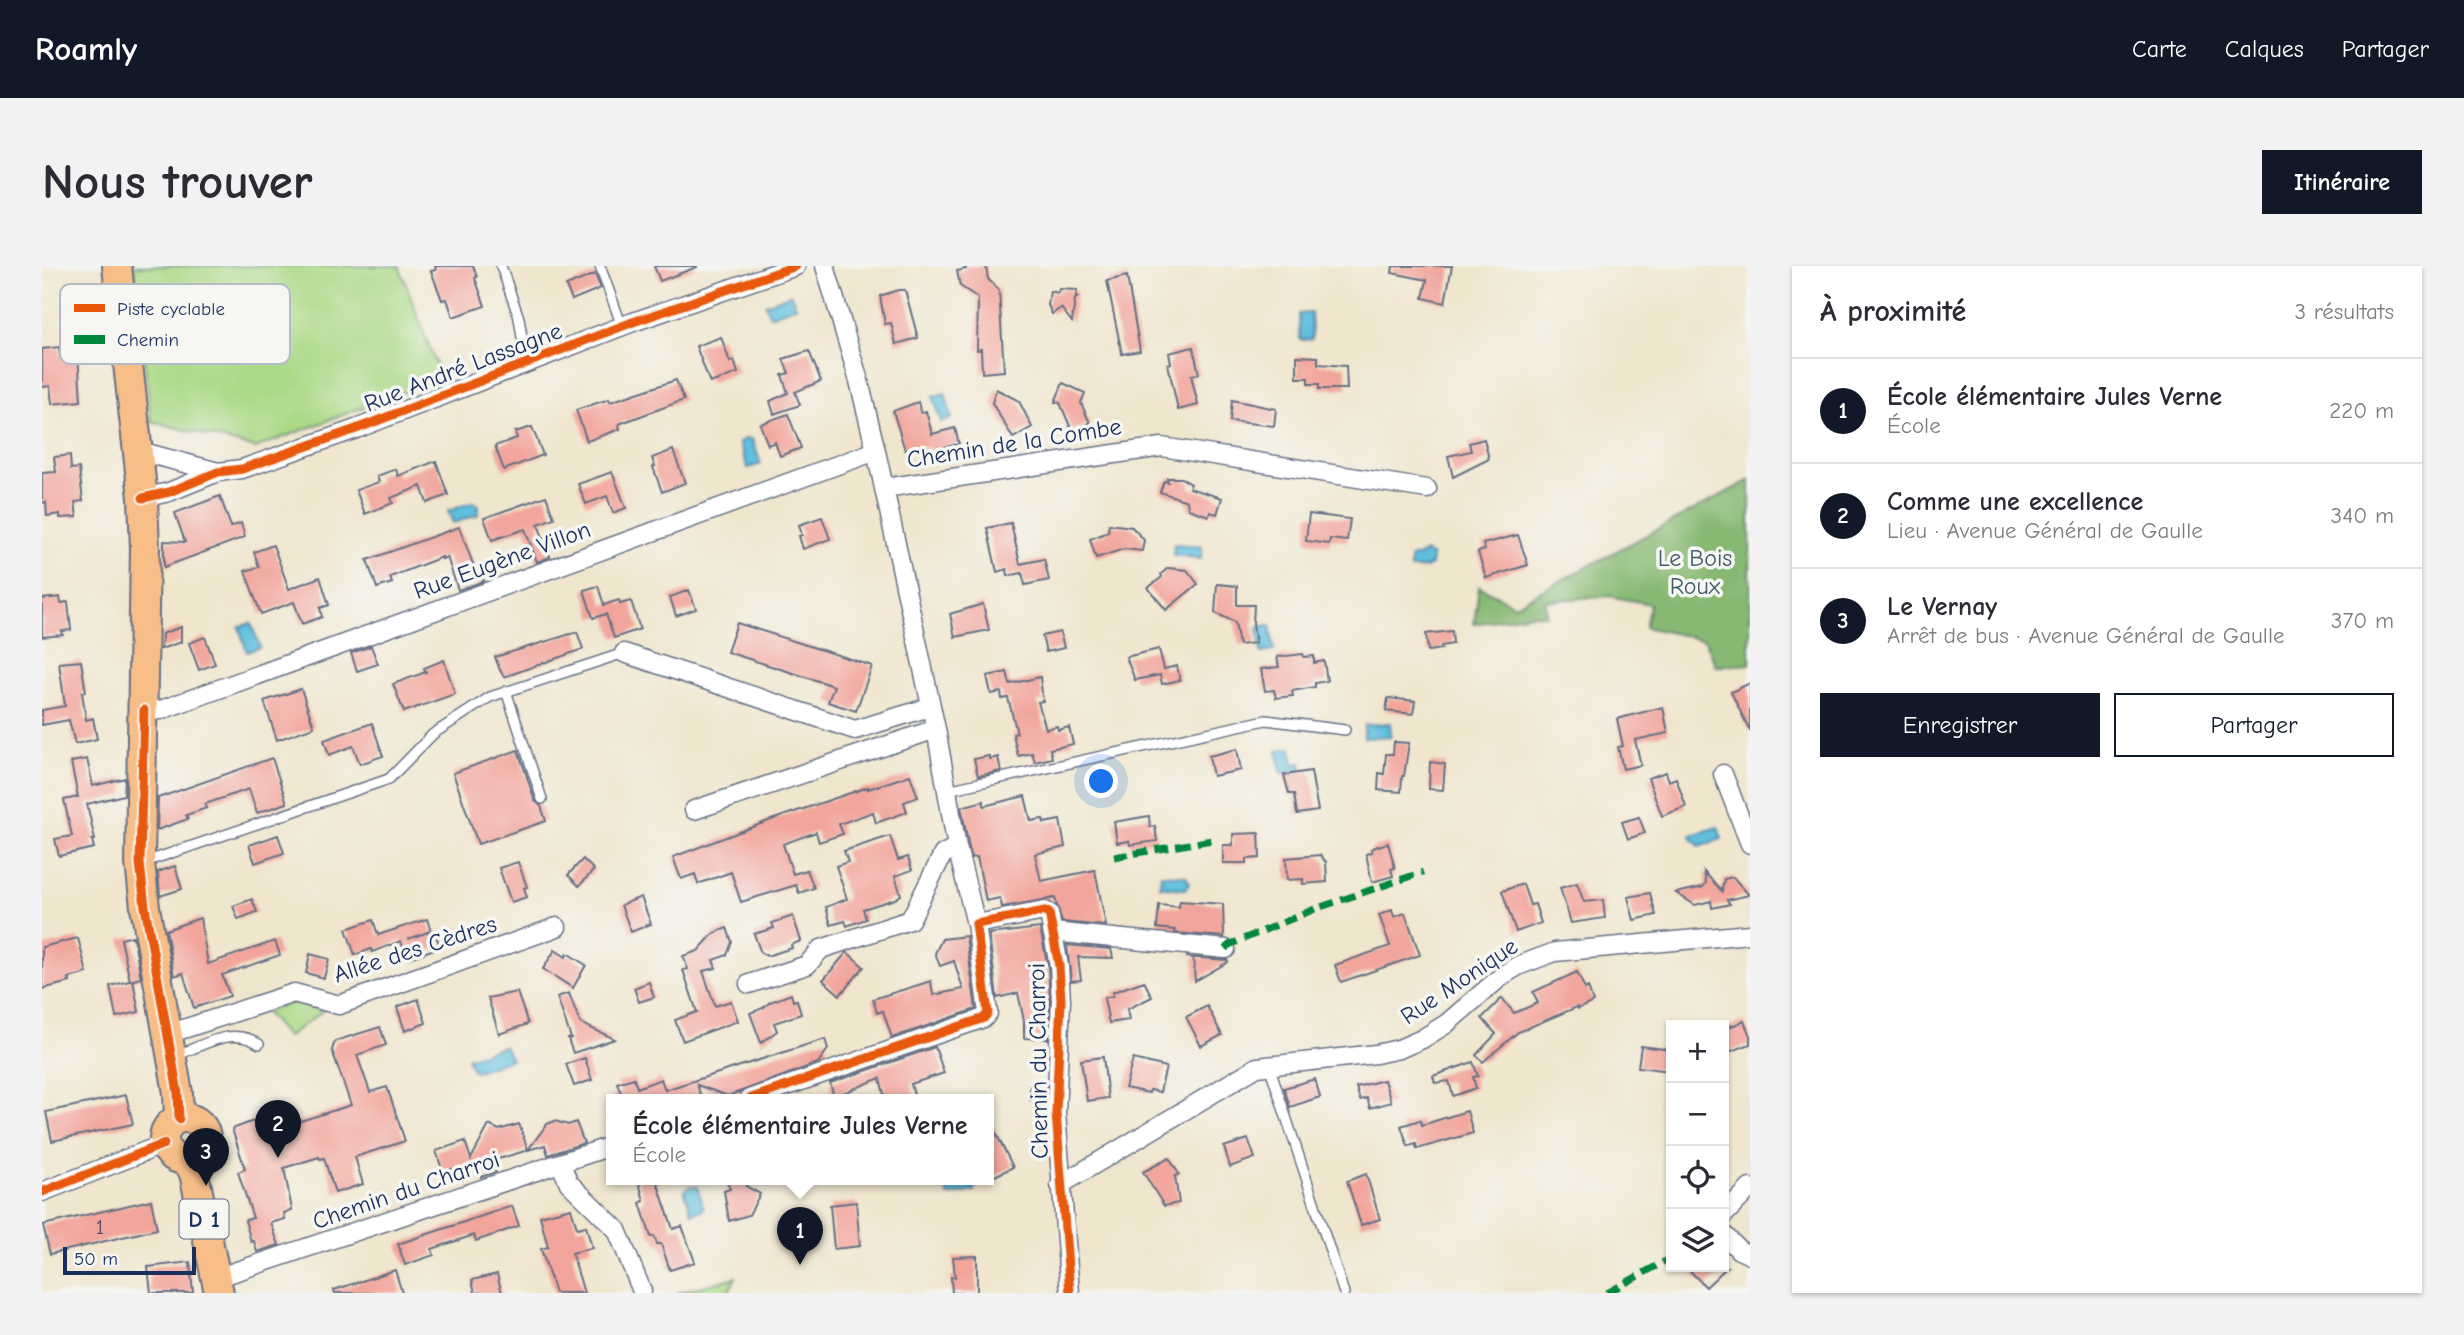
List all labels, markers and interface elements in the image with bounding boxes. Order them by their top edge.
text: Roamly [35,30,137,68]
text: Carte [2132,35,2187,63]
text: Calques [2225,35,2304,63]
text: Partager [2342,35,2429,63]
button: Itinéraire [2262,150,2422,214]
text: Nous trouver [42,154,313,210]
legend [60,284,290,364]
text: À proximité [1820,294,1966,329]
text: Piste cyclable [117,298,225,320]
text: 3 résultats [2294,298,2394,325]
street label: Rue André Lassagne [360,316,566,418]
text: Chemin [117,329,179,351]
text: École élémentaire Jules Verne [1887,382,2222,412]
text: 1 [1838,397,1848,424]
text: 220 m [2329,397,2394,424]
street label: Chemin de la Combe [905,412,1123,474]
text: École [1887,412,1941,439]
text: Comme une excellence [1887,487,2143,517]
text: 2 [1837,502,1849,529]
text: 340 m [2331,502,2394,529]
street label: Rue Eugène Villon [410,515,594,605]
text: Lieu · Avenue Général de Gaulle [1887,517,2203,544]
park label: Le Bois Roux [1658,544,1732,600]
text: Le Vernay [1887,592,1997,622]
text: 3 [1837,607,1849,634]
text: 370 m [2331,607,2394,634]
text: Arrêt de bus · Avenue Général de Gaulle [1887,622,2284,649]
button: Enregistrer [1820,693,2100,757]
button: Partager [2114,693,2394,757]
your location [1084,764,1118,798]
street label: Allée des Cèdres [330,909,500,989]
street label: Rue Monique [1395,932,1523,1030]
street label: Chemin du Charroi [1022,963,1054,1159]
map controls [1666,1020,1729,1272]
button: + [1666,1020,1729,1083]
button: − [1666,1083,1729,1146]
popup [606,1094,994,1185]
pin: 2 [255,1100,301,1158]
text: École élémentaire Jules Verne [632,1111,968,1141]
pin: 3 [183,1128,229,1186]
text: École [632,1141,686,1168]
street label: Chemin du Charroi [309,1145,503,1235]
button: locate [1666,1146,1729,1209]
road number: D 1 [180,1200,228,1238]
pin: 1 [777,1207,823,1265]
button: layers [1666,1209,1729,1272]
house number: 1 [96,1215,104,1239]
scale bar [63,1244,196,1276]
text: 50 m [74,1248,118,1270]

